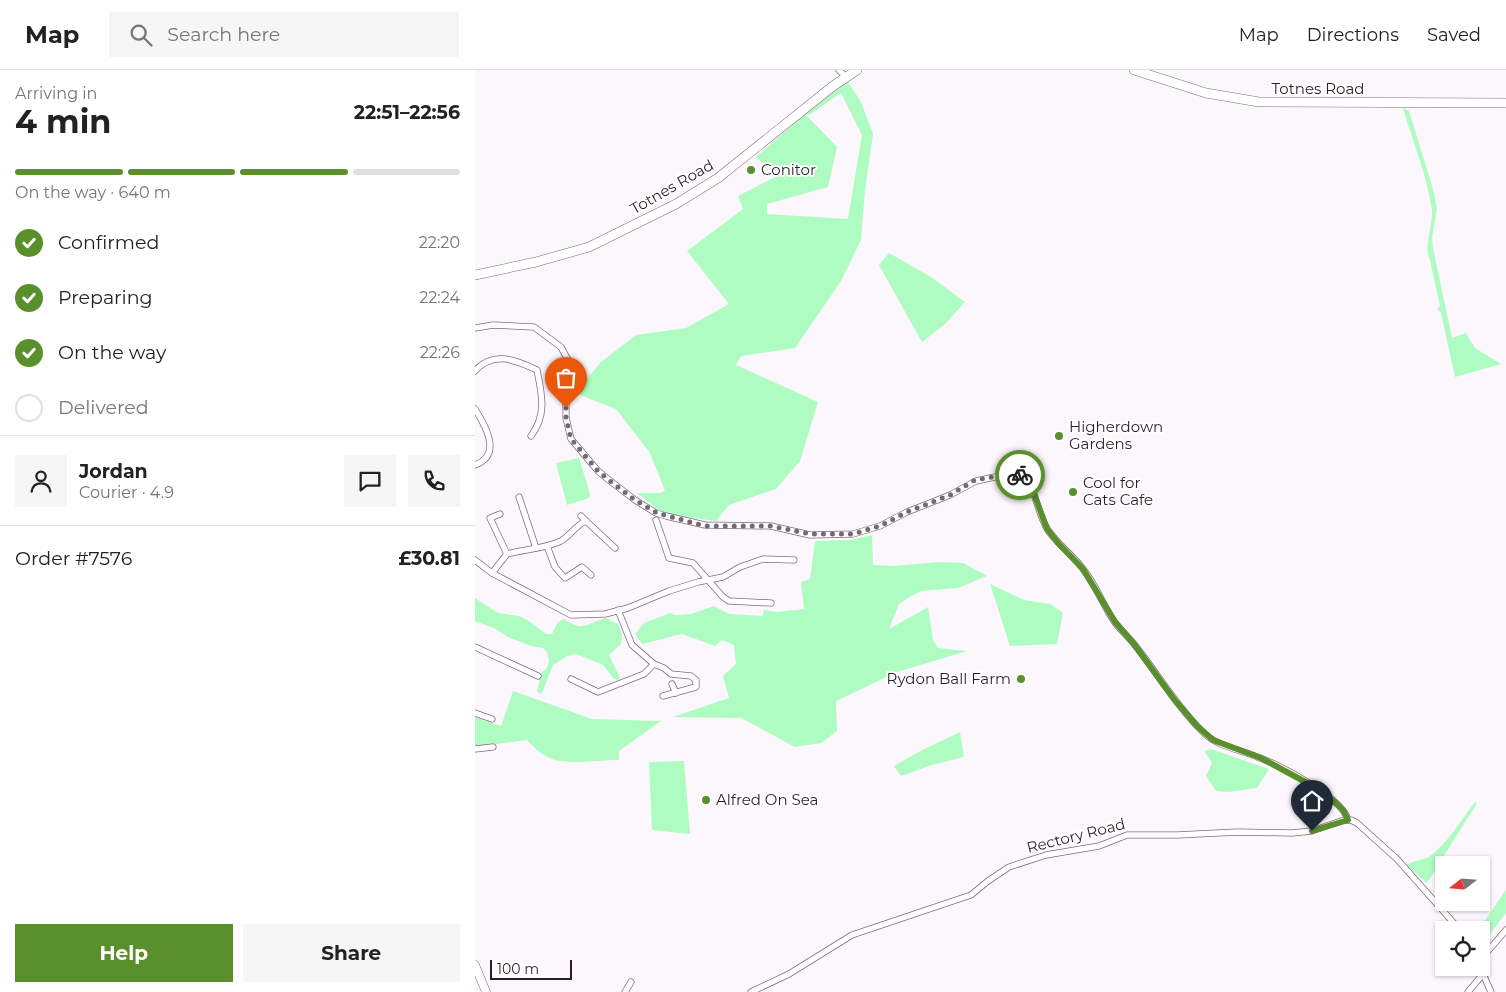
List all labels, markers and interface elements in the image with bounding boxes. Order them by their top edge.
search box [109,12,459,57]
text: Map [25,20,79,49]
icon: search [127,21,155,49]
text: Search here [167,23,280,46]
text: Map [1239,24,1279,46]
text: Directions [1307,24,1399,46]
text: Saved [1427,24,1481,46]
street label: Totnes Road [1272,79,1364,98]
text: Arriving in [15,84,97,103]
text: 22:51–22:56 [354,101,460,124]
text: 4 min [15,102,111,141]
street label: Totnes Road [627,155,717,218]
place label: Conitor [761,160,816,179]
marker: Conitor [745,164,757,176]
text: On the way · 640 m [15,183,171,202]
icon: check [15,229,43,257]
text: Confirmed [58,231,159,254]
text: 22:20 [419,233,460,252]
icon: check [15,284,43,312]
text: Preparing [58,286,153,309]
text: 22:24 [419,288,460,307]
icon: check [15,339,43,367]
text: On the way [58,341,166,364]
text: 22:26 [420,343,460,362]
pin [545,357,587,408]
icon: bag [552,364,580,392]
text: Delivered [58,396,149,419]
place label: Higherdown Gardens [1069,417,1163,453]
marker: Higherdown Gardens [1053,430,1065,442]
courier [995,450,1045,500]
button: person [15,455,67,507]
button: chat [344,455,396,507]
button: phone [408,455,460,507]
text: Jordan [79,460,148,483]
icon: bike [1006,461,1034,489]
place label: Cool for Cats Cafe [1083,473,1153,509]
text: Courier · 4.9 [79,483,174,502]
marker: Cool for Cats Cafe [1067,486,1079,498]
text: Order #7576 [15,547,132,570]
text: £30.81 [398,547,460,570]
place label: Rydon Ball Farm [887,669,1011,688]
marker: Rydon Ball Farm [1015,673,1027,685]
pin [1291,780,1333,831]
icon: home [1298,787,1326,815]
place label: Alfred On Sea [716,790,818,809]
marker: Alfred On Sea [700,794,712,806]
street label: Rectory Road [1025,814,1127,857]
north arrow [1435,856,1490,911]
map controls [1435,856,1490,976]
button: locate [1435,921,1490,976]
button: Help [15,924,233,982]
button: Share [243,924,460,982]
scale bar [490,957,573,980]
text: 100 m [497,960,539,978]

